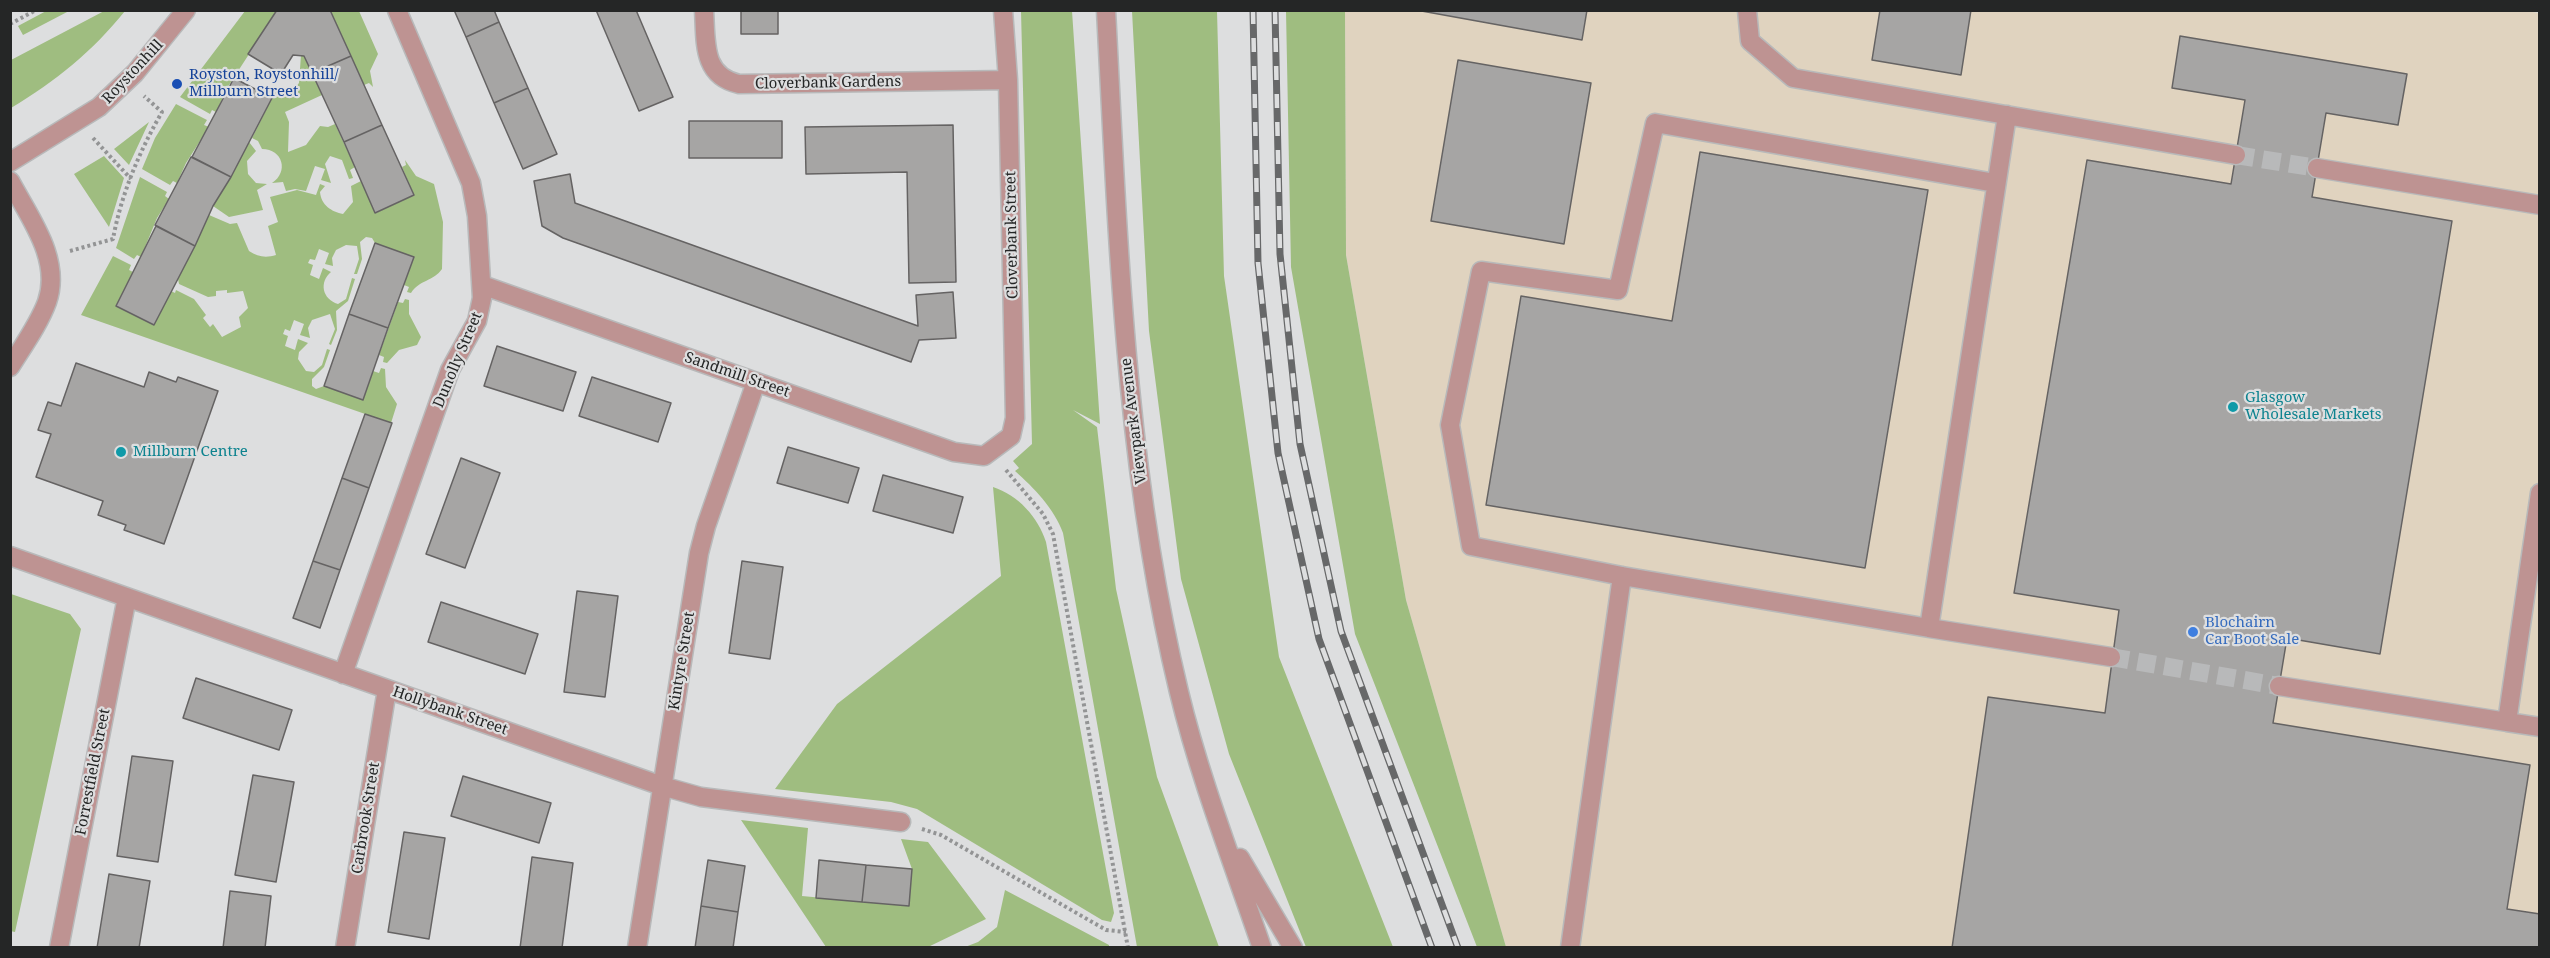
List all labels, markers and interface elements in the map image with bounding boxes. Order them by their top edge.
street label: Roystonhill [99,36,167,108]
place label: Royston, Roystonhill/ Millburn Street [189,66,339,101]
street label: Cloverbank Gardens [755,73,901,93]
marker: Royston, Roystonhill/ Millburn Street [170,77,184,91]
street label: Cloverbank Street [1002,171,1022,299]
street label: Dunolly Street [430,309,486,411]
street label: Sandmill Street [682,349,792,401]
street label: Viewpark Avenue [1117,357,1151,485]
place label: Glasgow Wholesale Markets [2245,389,2381,424]
marker: Glasgow Wholesale Markets [2226,400,2240,414]
place label: Millburn Centre [133,443,248,461]
marker: Millburn Centre [114,445,128,459]
street label: Kintyre Street [665,610,699,712]
place label: Blochairn Car Boot Sale [2205,614,2299,649]
marker: Blochairn Car Boot Sale [2186,625,2200,639]
street label: Hollybank Street [390,683,510,739]
street label: Forrestfield Street [72,707,114,837]
street label: Carbrook Street [348,761,384,875]

